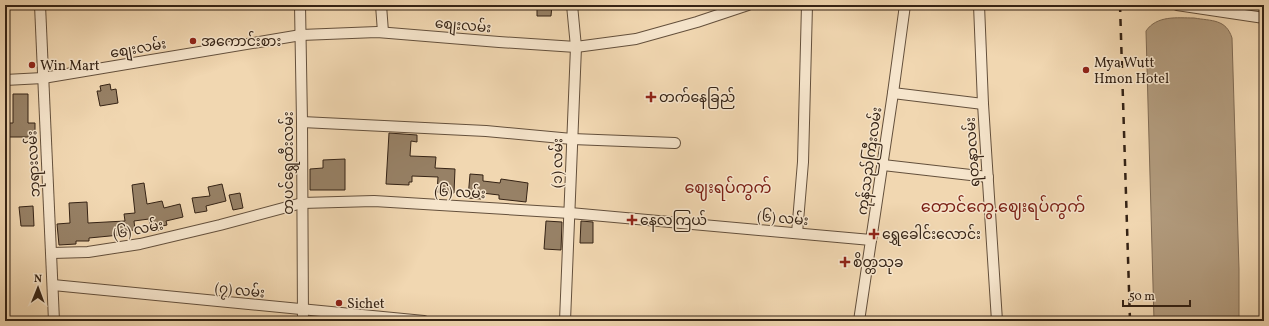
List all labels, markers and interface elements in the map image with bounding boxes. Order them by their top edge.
street label: စျေးလမ်း [434,13,492,39]
place label: အကောင်းစား [201,31,281,52]
street label: စျေးလမ်း [108,33,168,65]
marker: အကောင်းစား [188,36,198,46]
place label: Mya Wutt Hmon Hotel [1094,54,1169,89]
place label: Win Mart [40,57,100,76]
marker: Win Mart [27,60,37,70]
marker: Mya Wutt Hmon Hotel [1081,65,1091,75]
place label: တက်နေခြည် [659,87,735,109]
marker: တက်နေခြည် [646,92,656,102]
street label: ကုန်သည်ကြီးလမ်း [852,106,888,217]
street label: တပင်ရွှေထီးလမ်း [278,111,300,215]
street label: ရတနာလမ်း [960,116,986,188]
street label: ဘုရားလမ်း [21,130,47,198]
street label: (၁) လမ်း [547,138,568,188]
district label: ဈေးရပ်ကွက် [684,176,772,201]
street label: (၆) လမ်း [434,181,486,204]
district label: တောင်ကွေ.ဈေးရပ်ကွက် [921,195,1085,220]
street label: (၆) လမ်း [757,206,809,231]
place label: နေလကြယ် [640,210,707,232]
street label: (၆) လမ်း [111,214,165,245]
marker: နေလကြယ် [627,215,637,225]
place label: ရွှေခေါင်းလောင်း [882,224,981,246]
marker: ရွှေခေါင်းလောင်း [869,229,879,239]
place label: စိတ္တသုခ [853,252,903,274]
marker: စိတ္တသုခ [840,257,850,267]
north arrow [18,268,58,308]
text: N [34,272,42,287]
street label: (၇) လမ်း [214,277,266,305]
scale bar [1123,282,1190,308]
text: 50 m [1129,289,1155,305]
place label: Sichet [347,295,385,314]
marker: Sichet [334,298,344,308]

